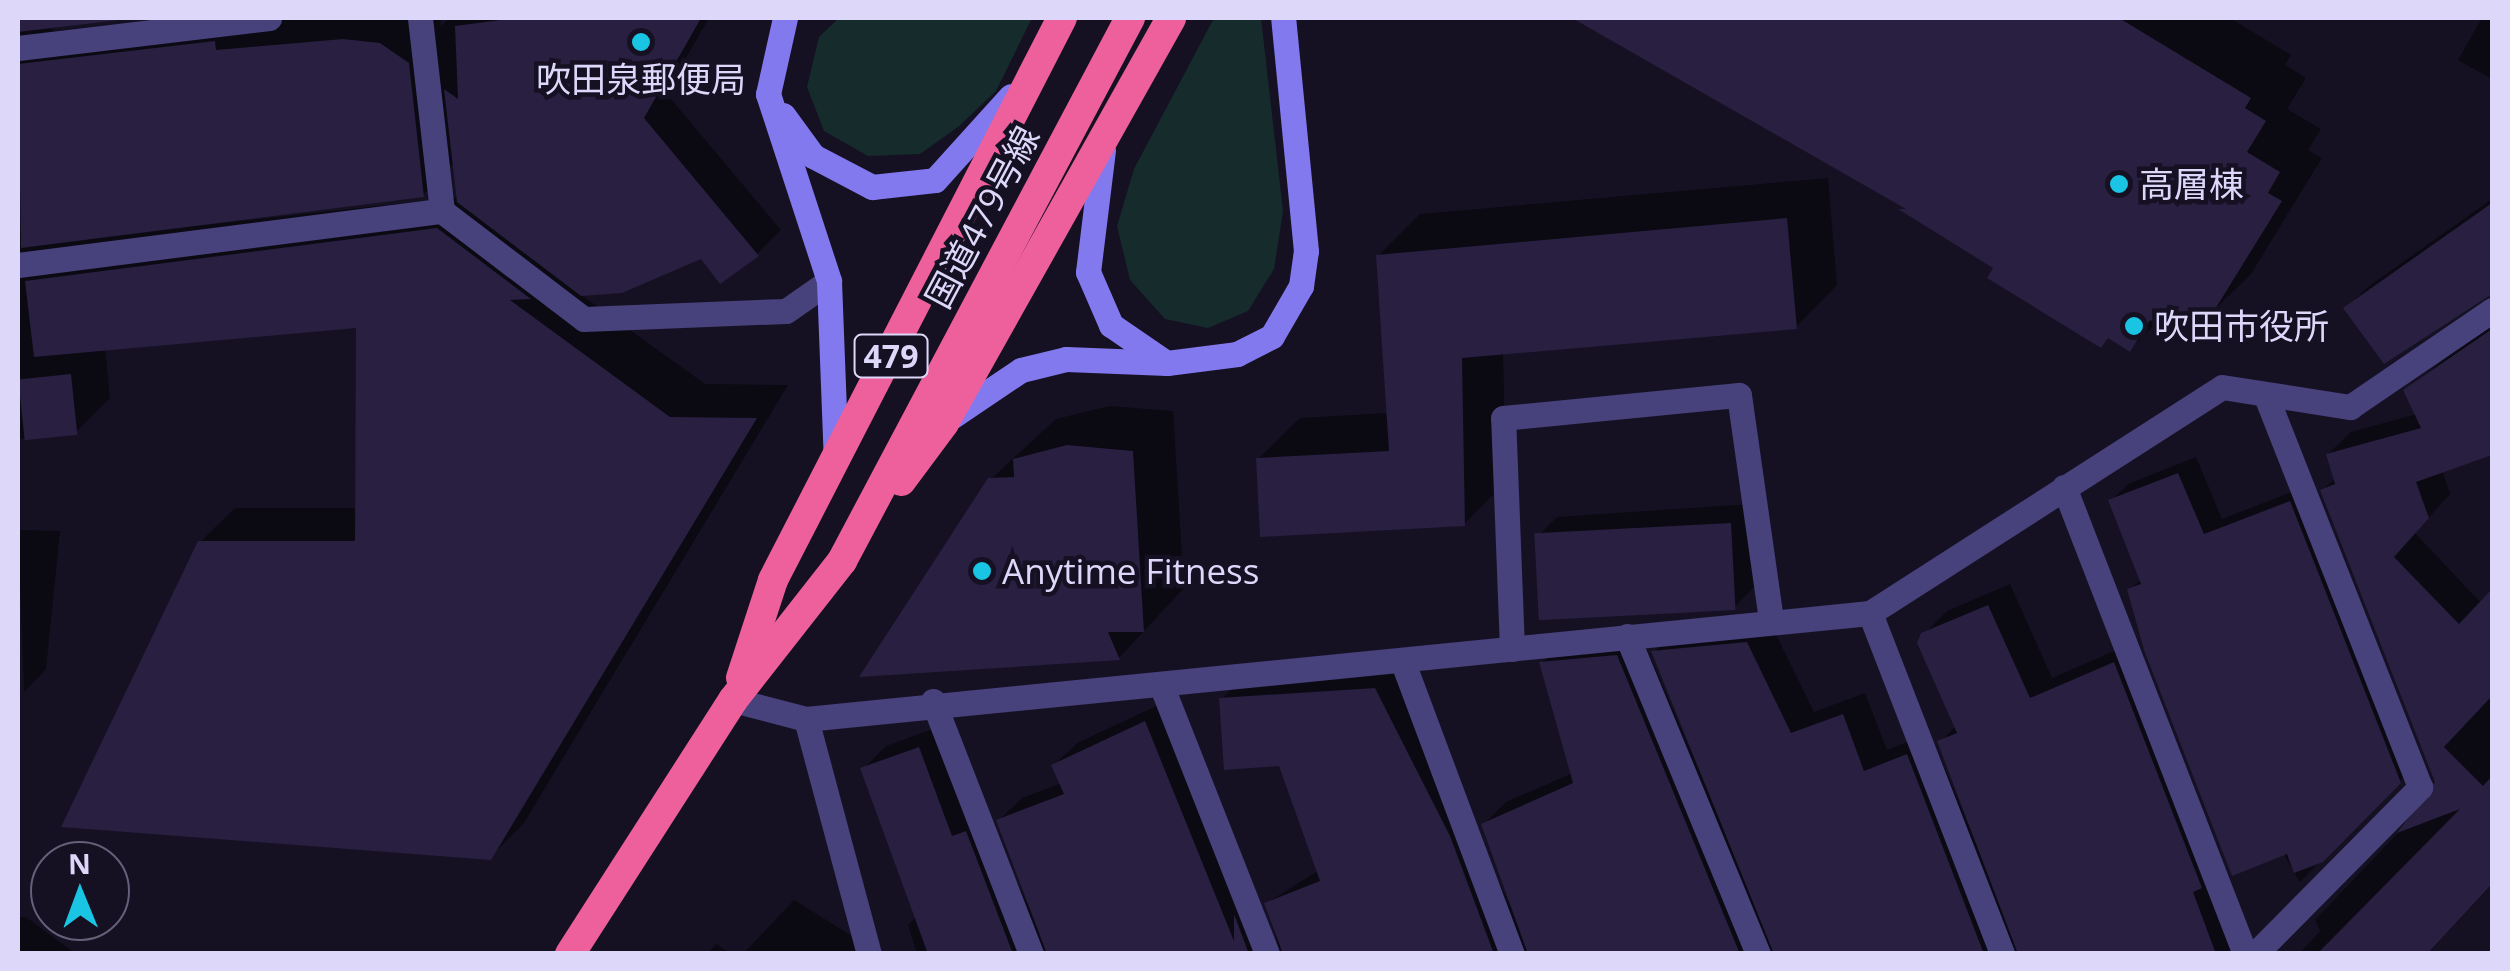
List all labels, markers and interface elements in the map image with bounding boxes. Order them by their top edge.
marker: 吹田泉郵便局 [630,31,652,53]
place label: 吹田泉郵便局 [536,58,746,100]
street label: 国道479号線 [917,119,1047,315]
place label: 高層棟 [2139,163,2244,205]
marker: 高層棟 [2108,173,2130,195]
place label: 吹田市役所 [2154,305,2329,347]
marker: 吹田市役所 [2123,315,2145,337]
road number: 479 [854,329,928,383]
place label: Anytime Fitness [1002,550,1259,592]
marker: Anytime Fitness [971,560,993,582]
north arrow [30,841,130,941]
text: N [68,844,91,882]

